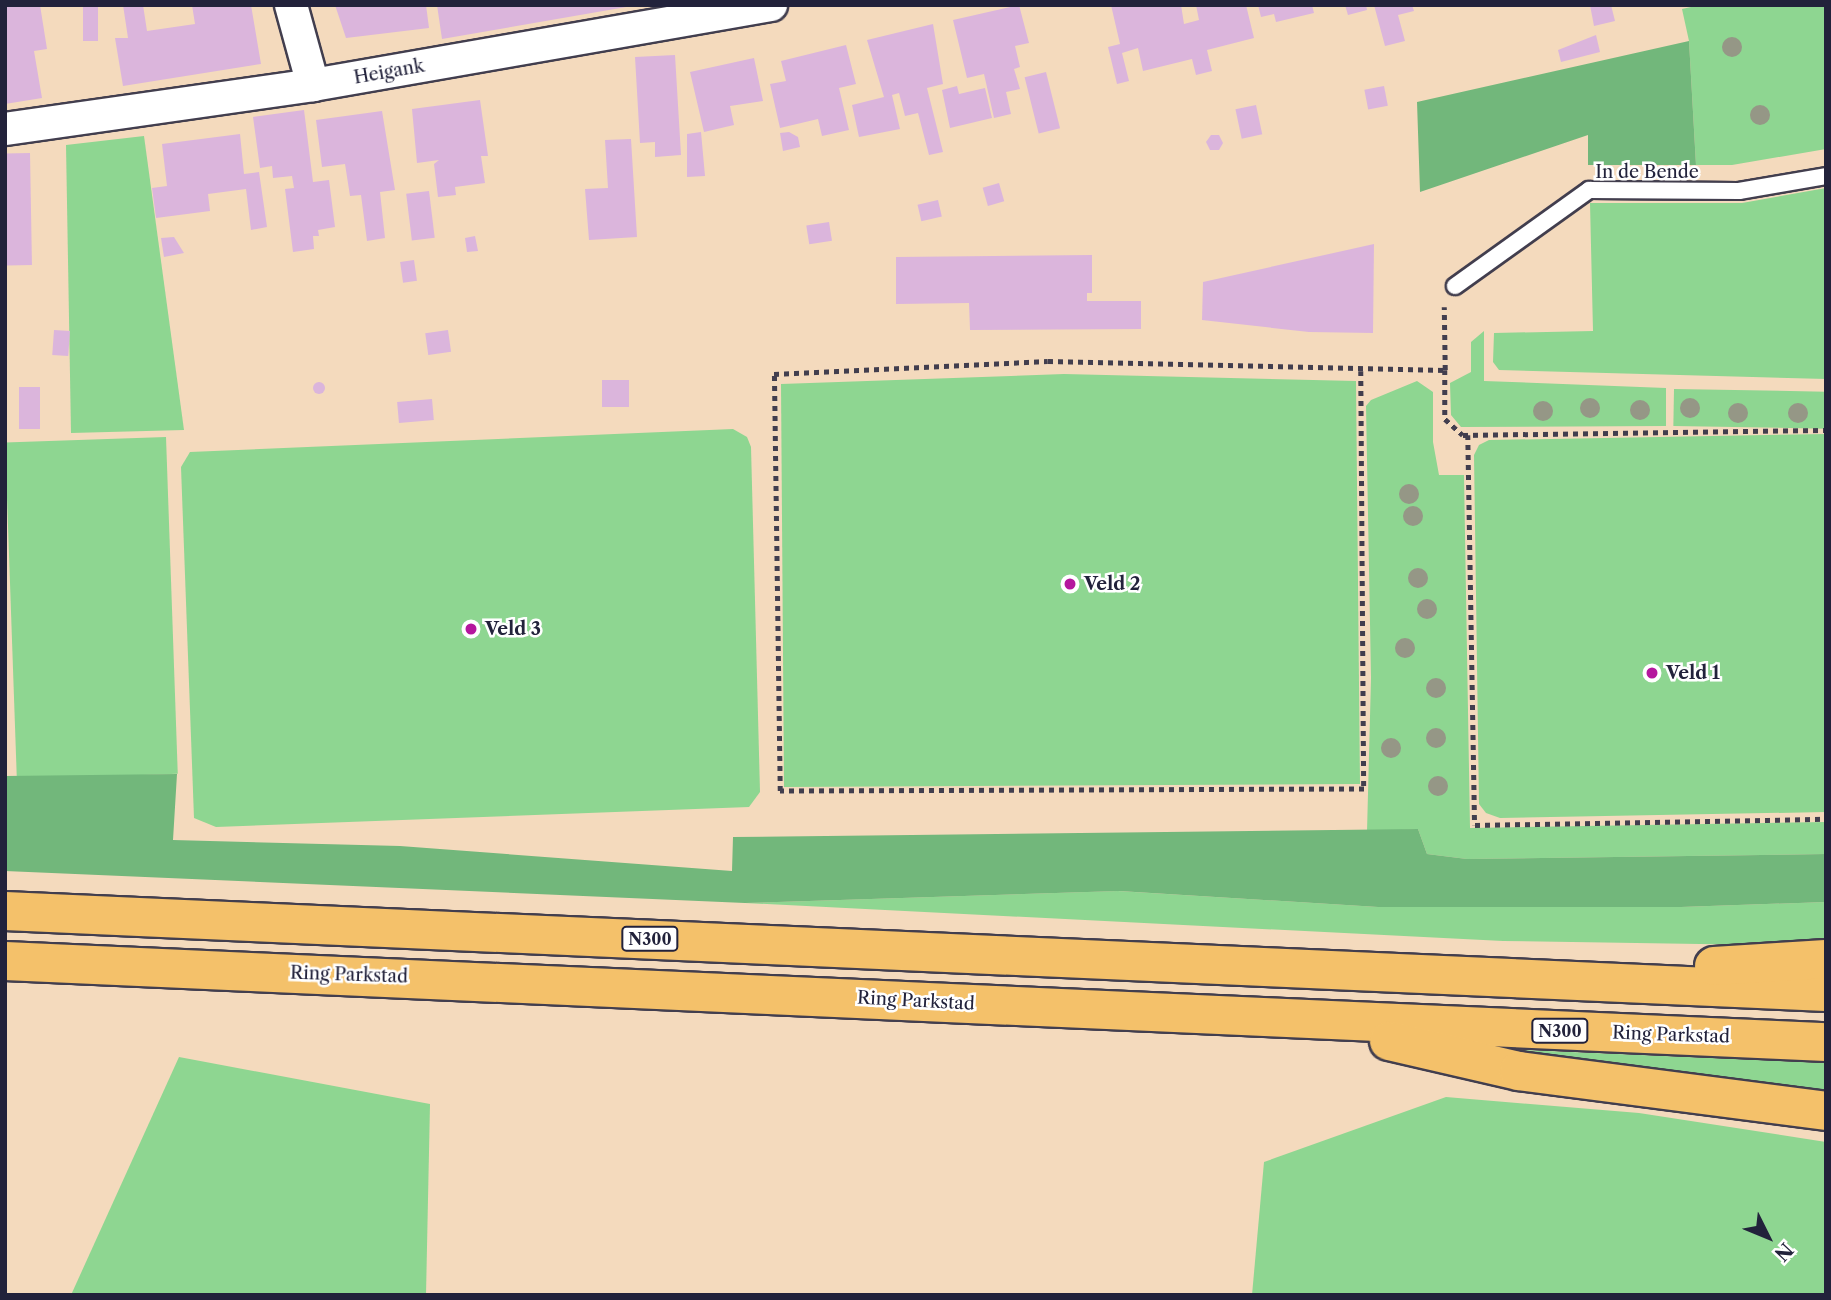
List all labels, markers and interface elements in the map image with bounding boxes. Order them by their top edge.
street label: Heigank [352,55,426,89]
street label: In de Bende [1595,161,1699,183]
place label: Veld 2 [1084,573,1140,595]
marker: Veld 2 [1062,576,1078,592]
place label: Veld 3 [485,618,541,640]
marker: Veld 3 [463,621,479,637]
place label: Veld 1 [1666,662,1720,684]
marker: Veld 1 [1644,665,1660,681]
road number: N300 [620,926,680,951]
street label: Ring Parkstad [290,962,408,988]
street label: Ring Parkstad [857,987,975,1015]
road number: N300 [1530,1018,1590,1044]
street label: Ring Parkstad [1612,1022,1730,1048]
north arrow [1733,1202,1803,1272]
text: N [1770,1238,1798,1266]

